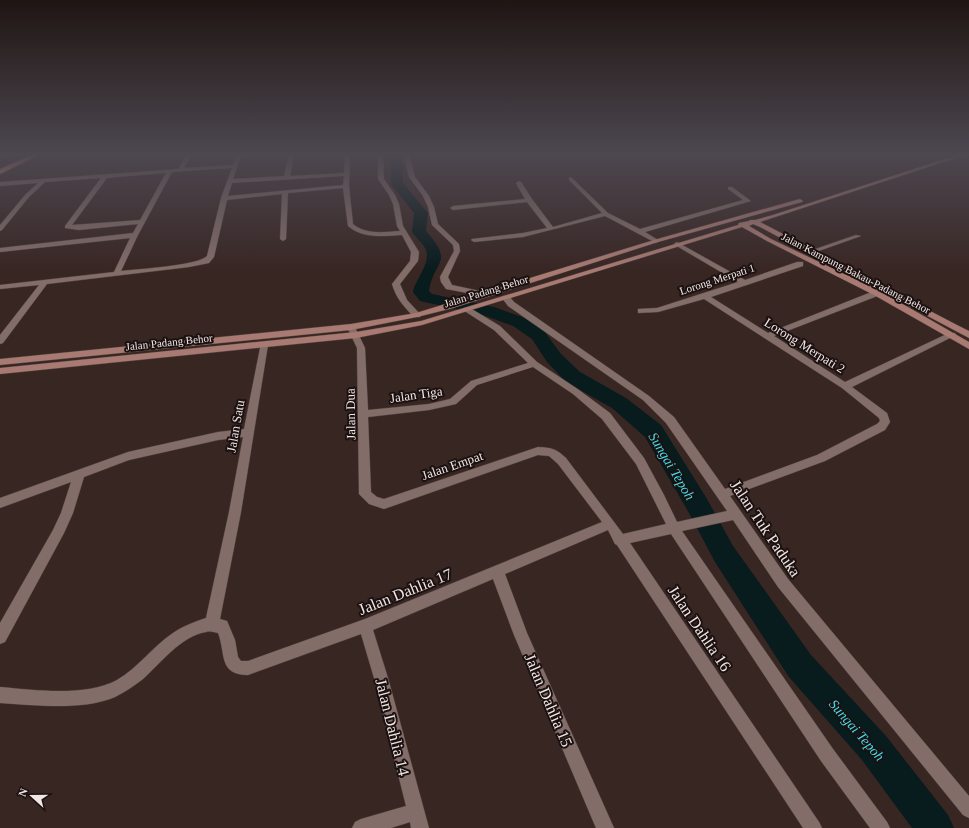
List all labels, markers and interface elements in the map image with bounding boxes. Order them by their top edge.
street label: Jalan Kampung Bakau-Padang Behor [780,230,933,316]
street label: Lorong Merpati 1 [678,261,756,297]
street label: Jalan Padang Behor [442,272,530,310]
street label: Lorong Merpati 2 [762,315,848,376]
street label: Jalan Padang Behor [125,331,213,353]
street label: Jalan Tiga [389,383,444,406]
street label: Jalan Dua [343,388,358,440]
street label: Jalan Satu [223,398,248,454]
water label: Sungai Tepoh [646,430,698,503]
street label: Jalan Empat [420,448,485,483]
street label: Jalan Tuk Paduka [727,477,804,580]
street label: Jalan Dahlia 17 [356,565,455,618]
street label: Jalan Dahlia 16 [665,582,734,674]
street label: Jalan Dahlia 15 [521,651,576,749]
street label: Jalan Dahlia 14 [372,677,413,777]
water label: Sungai Tepoh [826,697,887,764]
north arrow [12,776,52,816]
text: N [16,787,30,798]

